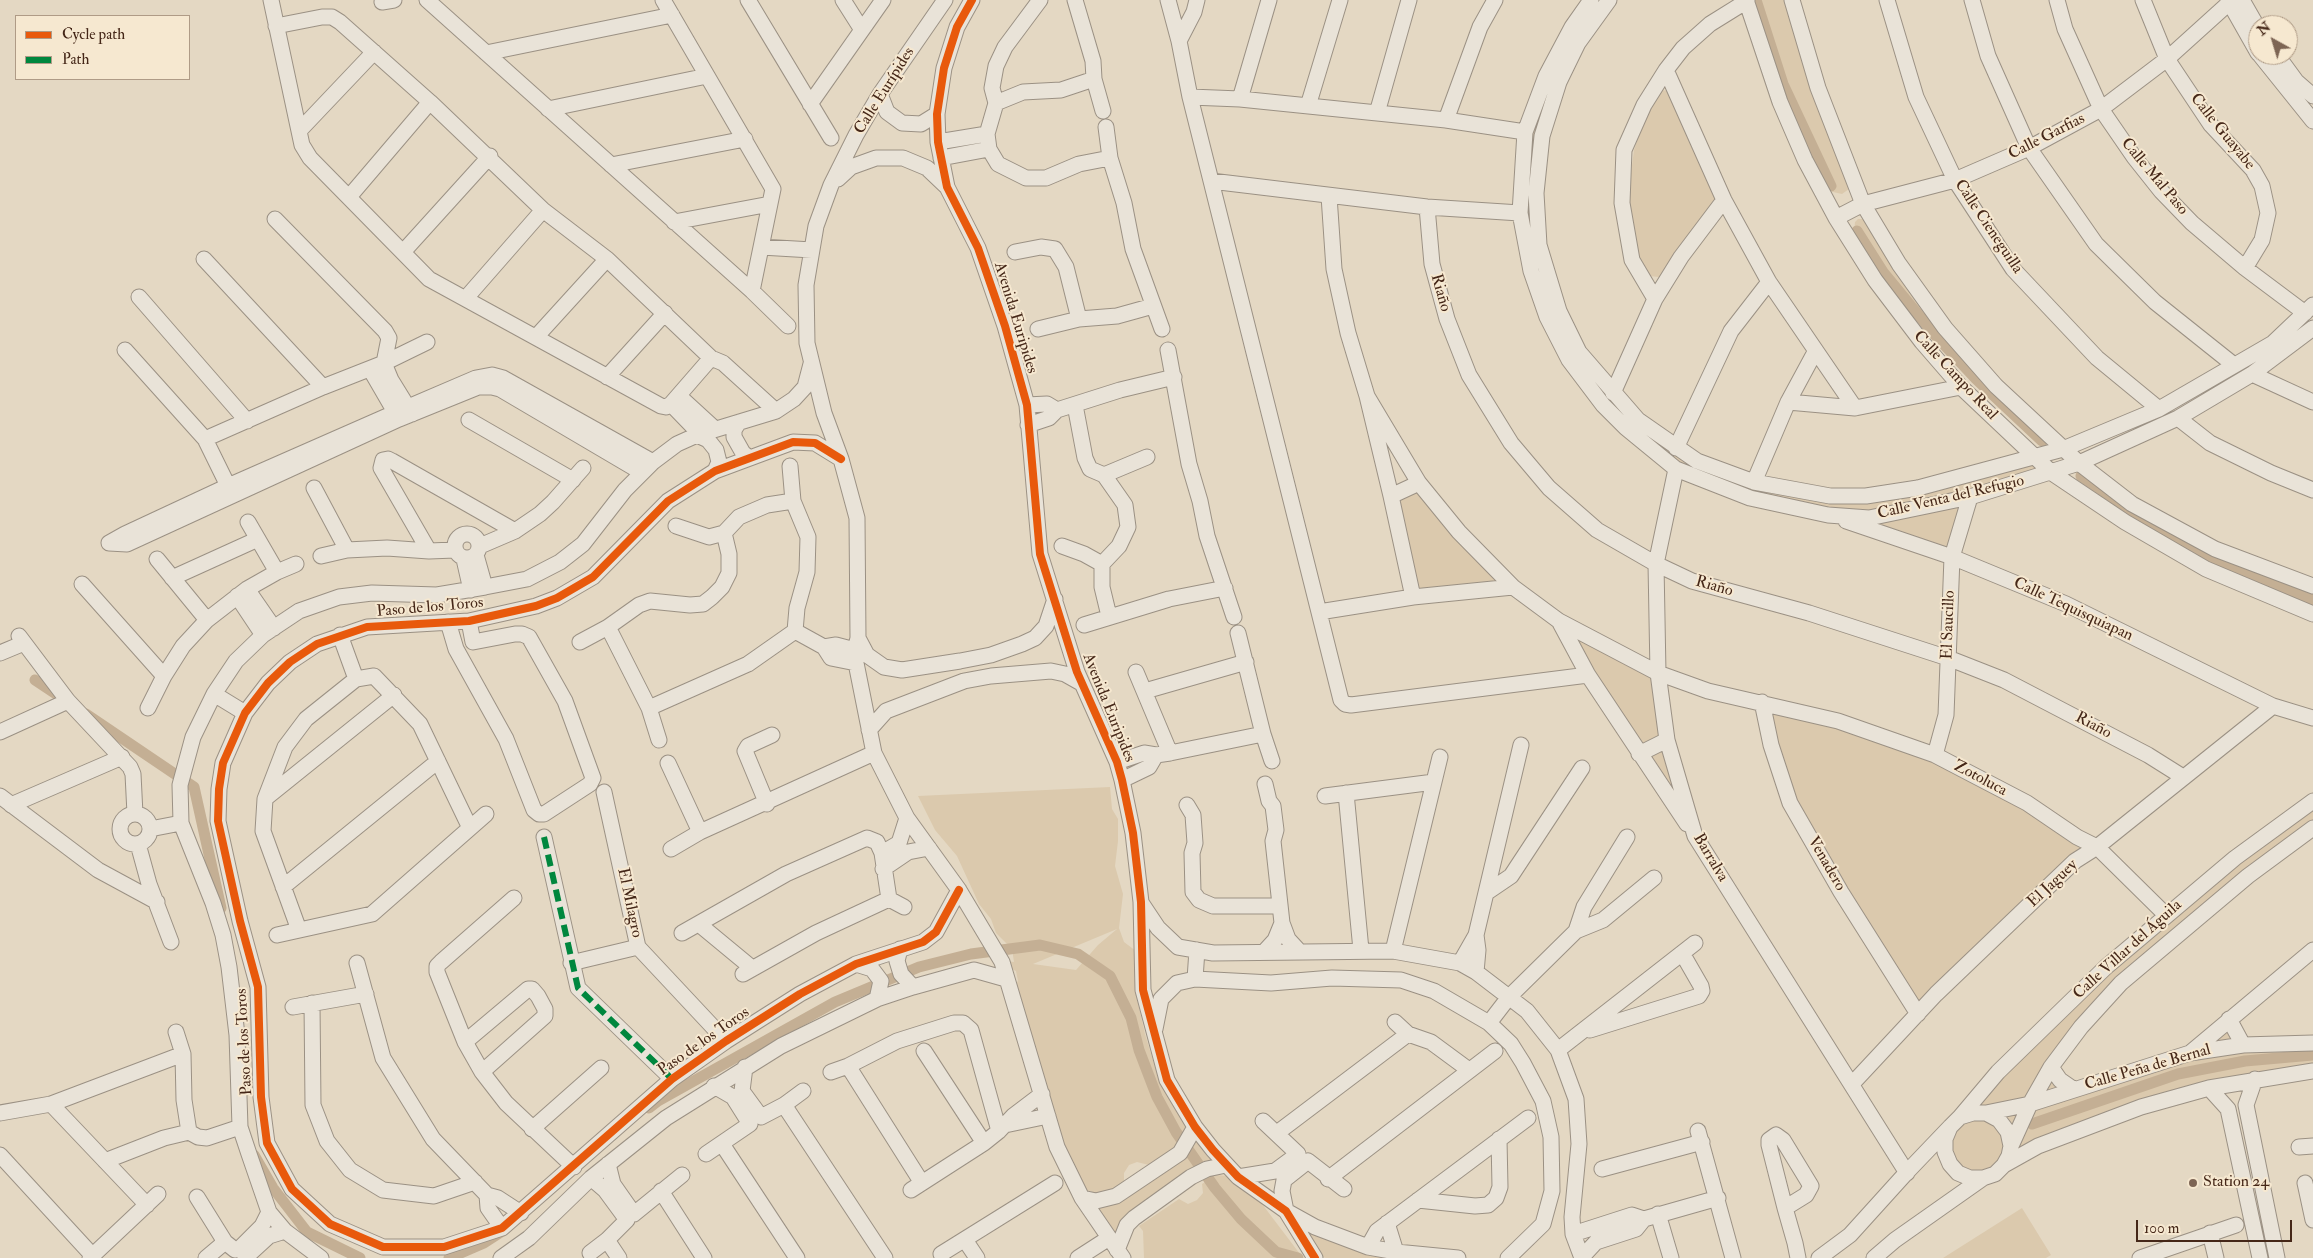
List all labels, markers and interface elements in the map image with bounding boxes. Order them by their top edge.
legend [15,15,190,80]
north arrow [2248,15,2298,65]
text: N [2254,18,2274,39]
text: Cycle path [62,25,125,44]
street label: Calle Eurípides [851,44,919,138]
text: Path [62,50,89,69]
street label: Calle Guayabe [2185,90,2259,174]
street label: Calle Garfias [2006,110,2088,164]
street label: Calle Mal Paso [2116,135,2192,219]
street label: Calle Cieneguilla [1950,176,2026,278]
street label: Avenida Euripides [989,260,1041,376]
street label: Riaño [1426,272,1454,314]
street label: Calle Campo Real [1909,327,2001,425]
street label: Calle Venta del Refugio [1876,472,2026,524]
street label: Riaño [1693,573,1735,601]
street label: Calle Tequisquiapan [2010,574,2136,646]
street label: El Saucillo [1938,590,1960,660]
street label: Paso de los Toros [376,594,484,622]
street label: Avenida Euripides [1077,651,1139,765]
street label: Riaño [2072,709,2114,743]
street label: Zotoluca [1950,757,2010,801]
street label: Barralva [1688,830,1732,886]
street label: Venadero [1803,833,1849,895]
street label: El Jaguey [2024,856,2082,912]
street label: El Milagro [612,866,646,940]
street label: Calle Villar del Águila [2070,896,2186,1004]
street label: Paso de los Toros [233,988,257,1096]
street label: Paso de los Toros [655,1003,753,1081]
street label: Calle Peña de Bernal [2083,1041,2213,1095]
place label: Station 24 [2203,1173,2269,1193]
marker: Station 24 [2187,1177,2199,1189]
scale bar [2138,1210,2294,1242]
text: 100 m [2144,1219,2179,1238]

